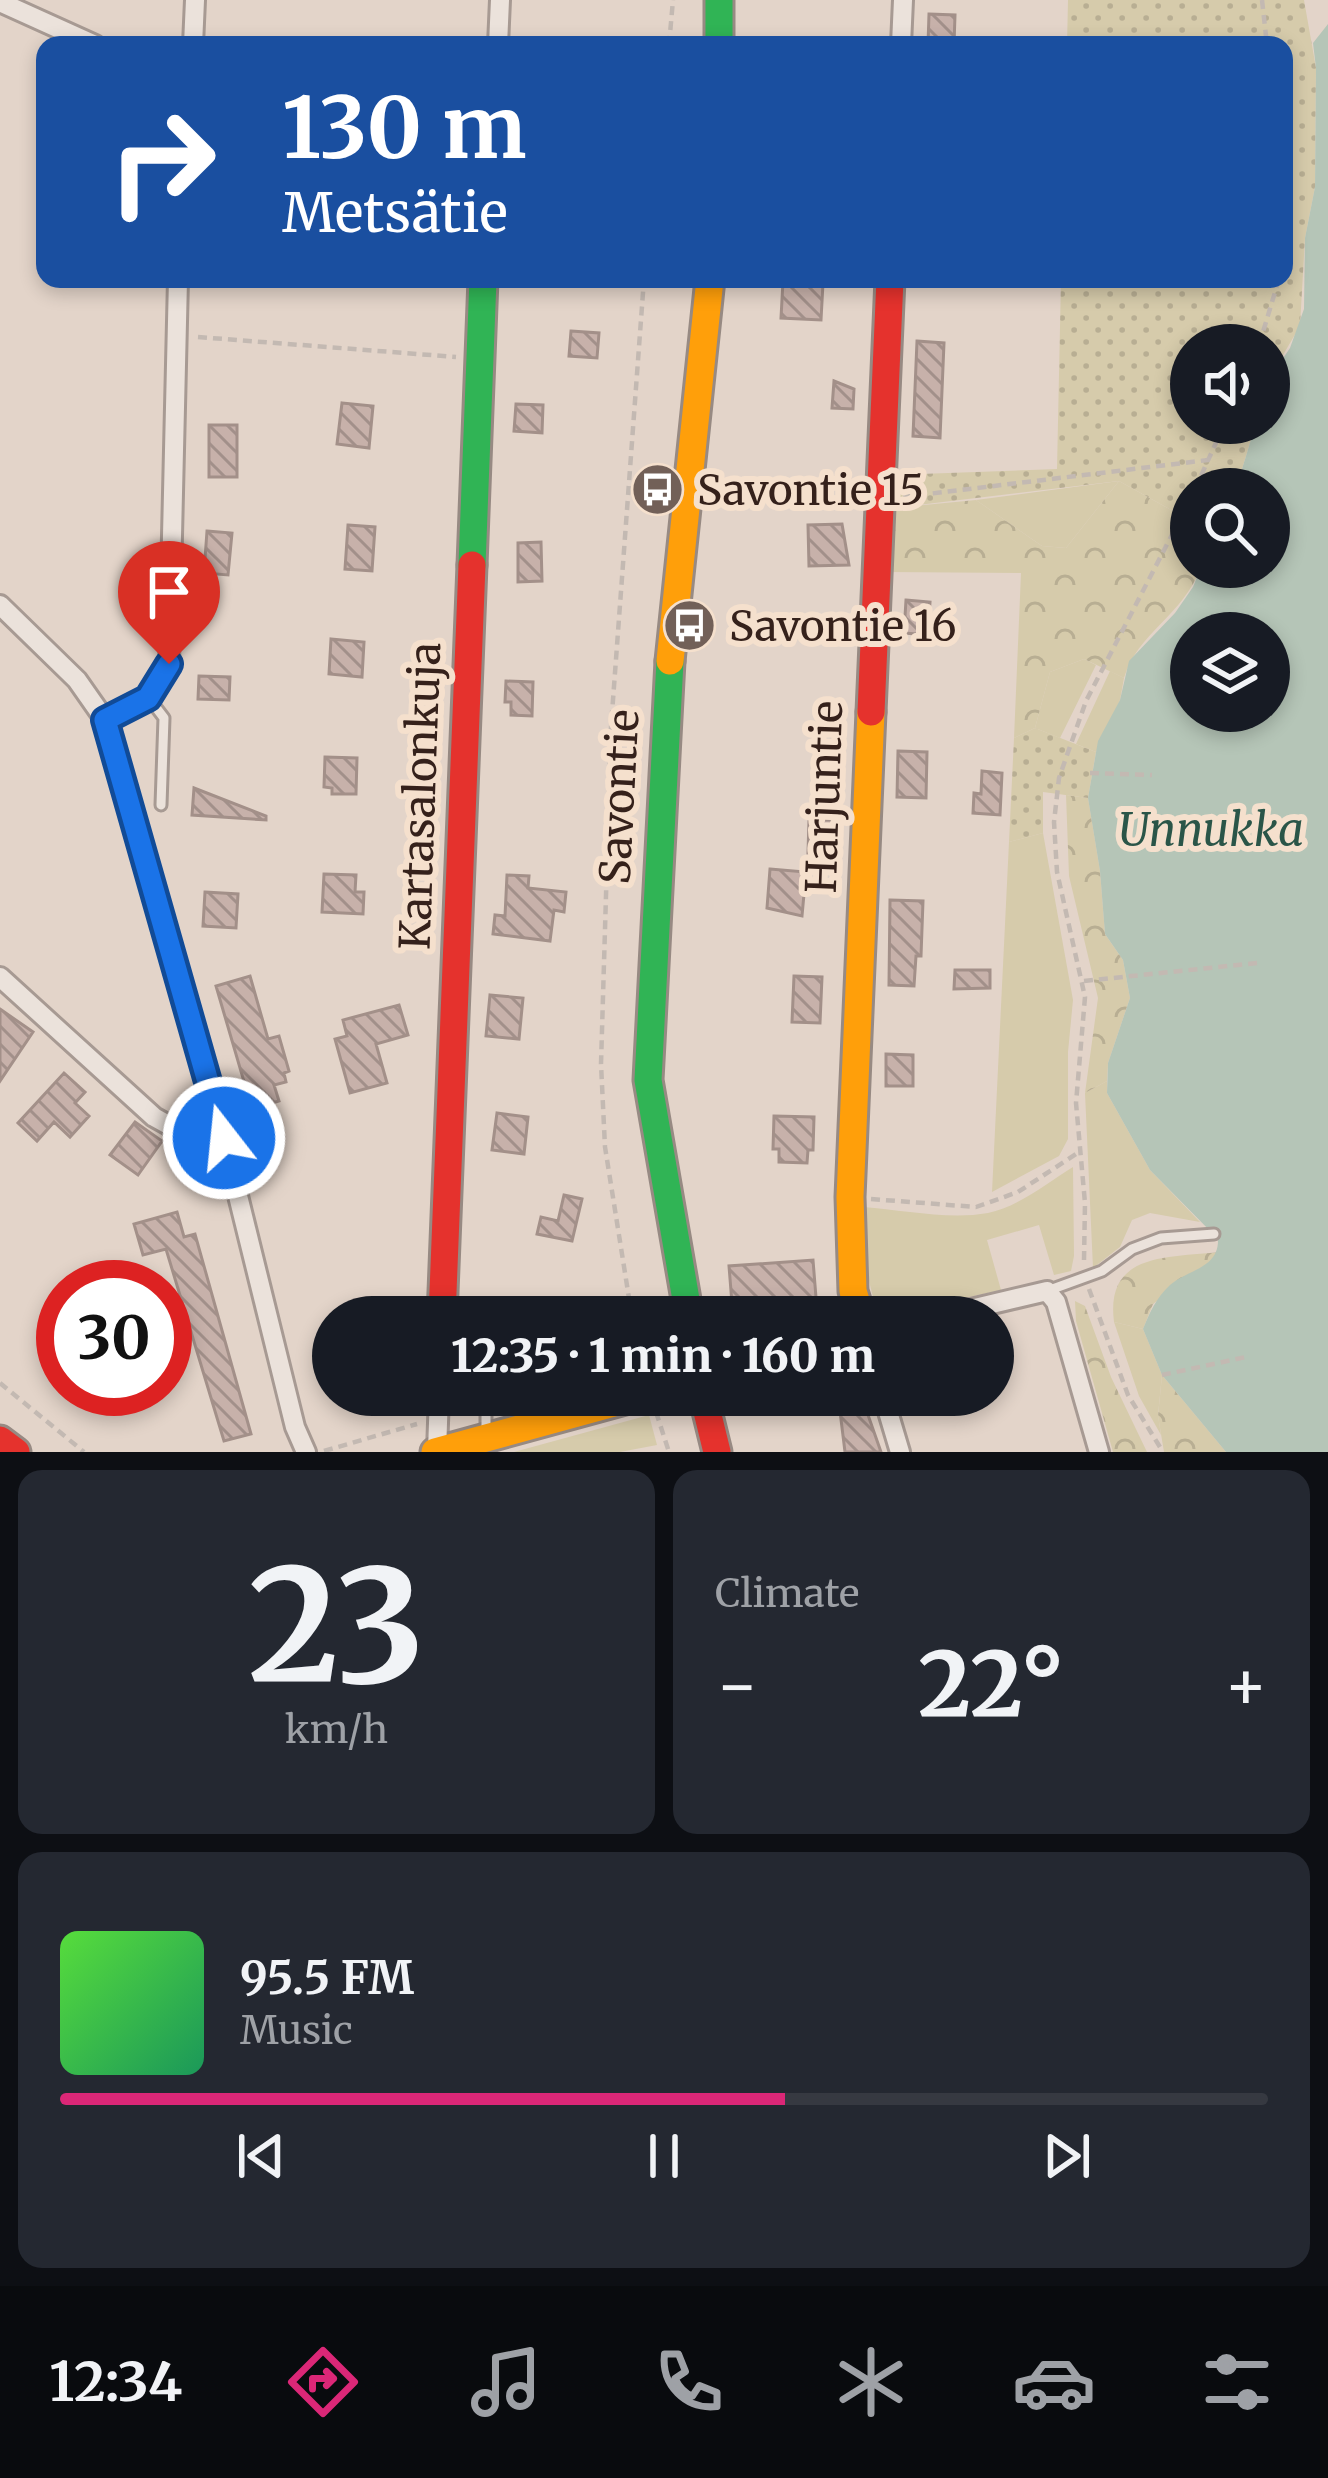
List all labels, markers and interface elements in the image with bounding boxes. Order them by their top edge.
text: 130 m [282,75,526,181]
icon: right [84,84,240,240]
text: Metsätie [282,179,508,247]
map controls [1170,324,1290,732]
button: sound [1170,324,1290,444]
bus stop icon: Savontie 15 [630,462,686,518]
place label: Savontie 15 [697,464,924,516]
button: search [1170,468,1290,588]
pin [118,541,220,664]
icon: arrive [136,559,202,625]
bus stop icon: Savontie 16 [662,598,718,654]
place label: Savontie 16 [729,600,957,652]
button: layers [1170,612,1290,732]
street label: Kartasalonkuja [389,641,451,951]
street label: Harjuntie [795,700,853,894]
street label: Savontie [588,708,650,886]
water label: Unnukka [1118,802,1304,858]
position arrow [161,1075,287,1201]
speed limit sign: 30 [36,1260,192,1416]
text: 12:35 · 1 min · 160 m [451,1328,875,1384]
text: 23 [248,1528,425,1725]
text: Climate [715,1569,859,1618]
text: 22° [918,1628,1065,1742]
text: − [715,1644,759,1727]
text: + [1224,1644,1268,1727]
text: km/h [285,1705,388,1754]
text: 95.5 FM [240,1950,414,2006]
text: Music [240,2006,353,2055]
icon: previous [228,2123,294,2189]
icon: pause [631,2123,697,2189]
icon: next [1034,2123,1100,2189]
icon: directions [281,2340,365,2424]
icon: music [464,2340,548,2424]
icon: phone [647,2340,731,2424]
icon: climate [829,2340,913,2424]
icon: car [1012,2340,1096,2424]
icon: filters [1195,2340,1279,2424]
text: 12:34 [49,2348,182,2416]

